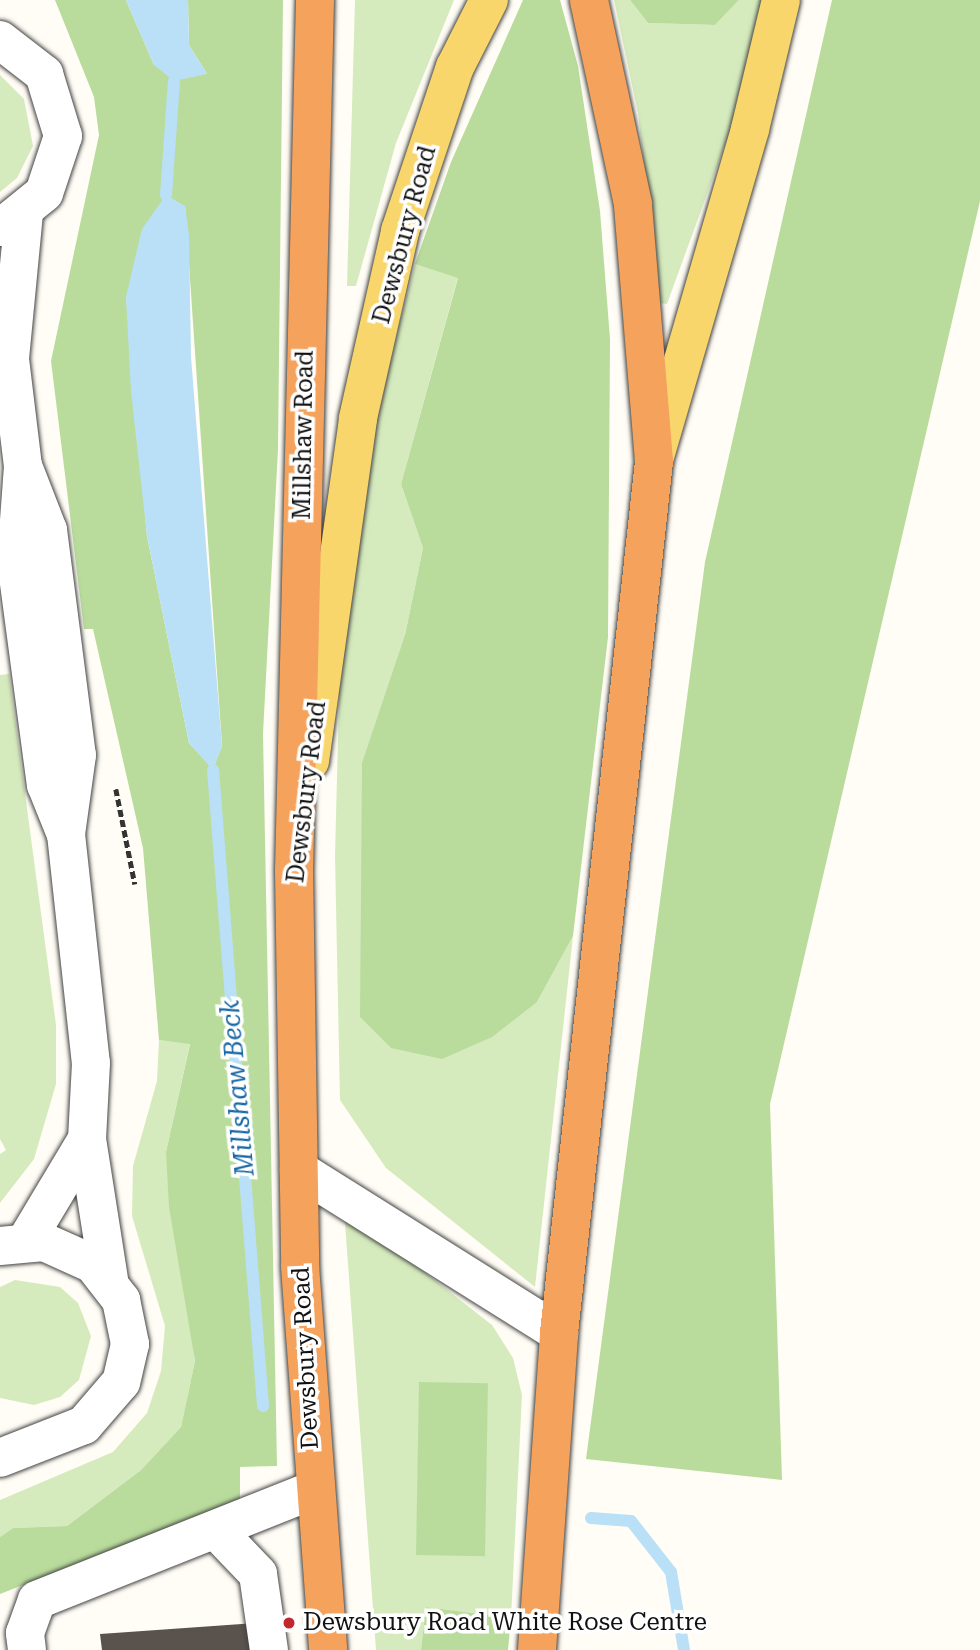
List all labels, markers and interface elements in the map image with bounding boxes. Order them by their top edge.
street label: Dewsbury Road [367,143,443,327]
street label: Millshaw Road [288,350,320,520]
street label: Dewsbury Road [282,700,332,884]
water label: Millshaw Beck [215,999,261,1177]
street label: Dewsbury Road [287,1266,325,1450]
place label: Dewsbury Road White Rose Centre [303,1609,707,1637]
marker: Dewsbury Road White Rose Centre [281,1615,297,1631]

